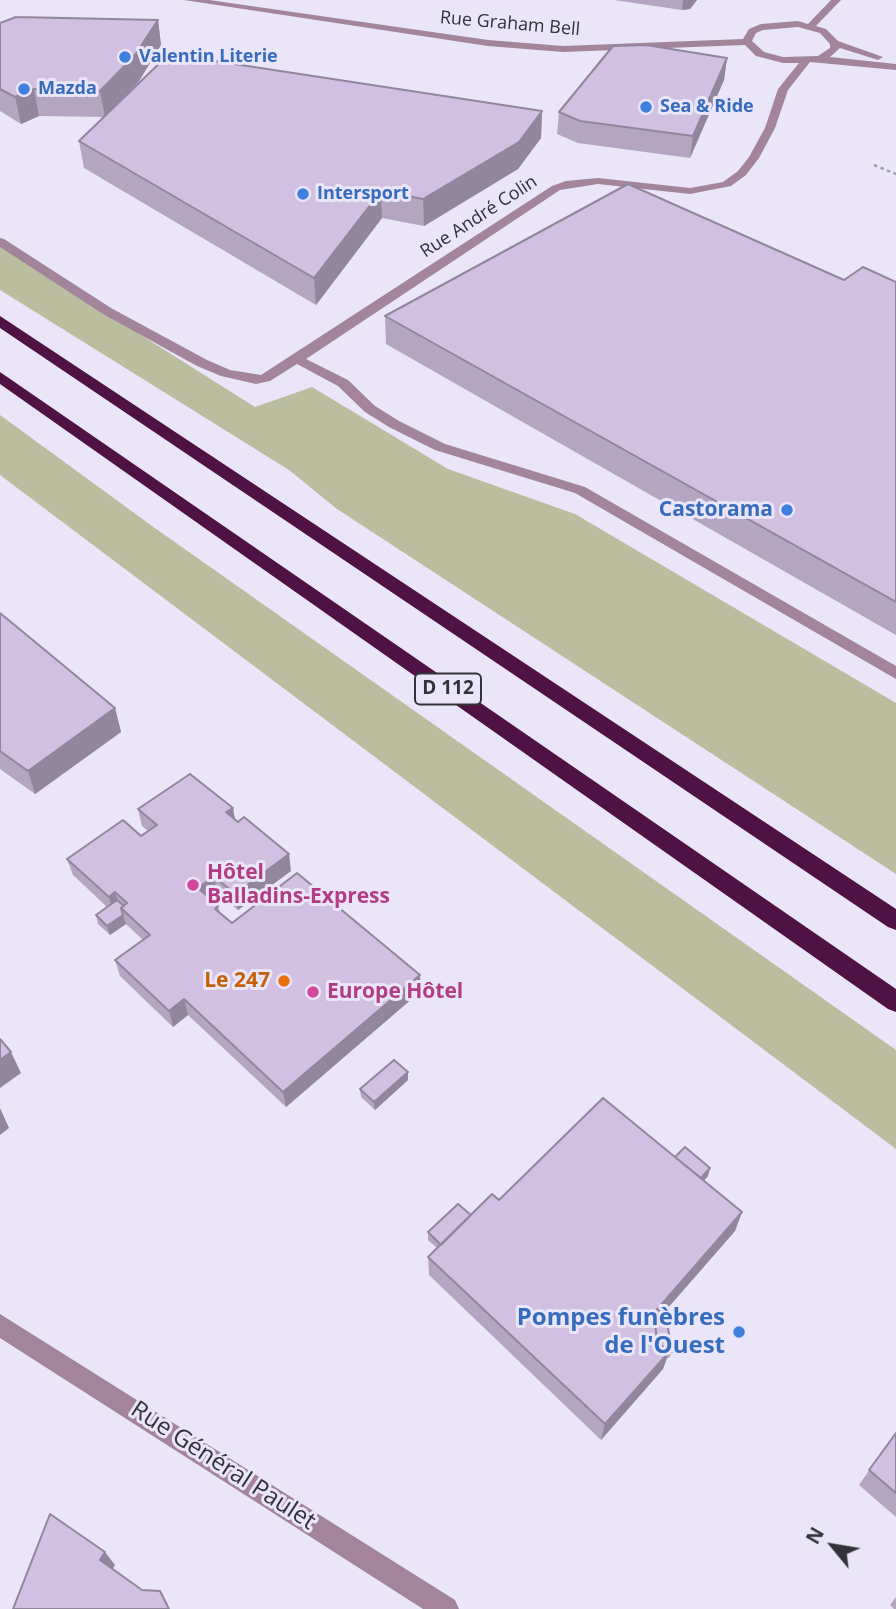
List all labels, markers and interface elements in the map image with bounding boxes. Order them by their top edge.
street label: Rue Graham Bell [439,7,581,41]
place label: Valentin Literie [139,46,278,68]
marker: Valentin Literie [117,49,133,65]
place label: Mazda [38,78,97,100]
marker: Mazda [16,81,32,97]
place label: Sea & Ride [660,96,754,118]
marker: Sea & Ride [638,99,654,115]
street label: Rue André Colin [417,171,541,263]
place label: Intersport [317,183,409,205]
marker: Intersport [295,186,311,202]
place label: Castorama [659,497,773,523]
marker: Castorama [779,502,795,518]
road number: D 112 [415,674,481,704]
place label: Hôtel Balladins-Express [207,860,390,910]
marker: Hôtel Balladins-Express [185,877,201,893]
place label: Le 247 [204,968,270,994]
marker: Le 247 [276,973,292,989]
place label: Europe Hôtel [327,979,463,1005]
marker: Europe Hôtel [305,984,321,1000]
place label: Pompes funèbres de l'Ouest [517,1304,725,1360]
marker: Pompes funèbres de l'Ouest [731,1324,747,1340]
street label: Rue Général Paulet [125,1396,321,1536]
north arrow [798,1511,868,1581]
text: N [800,1522,830,1549]

